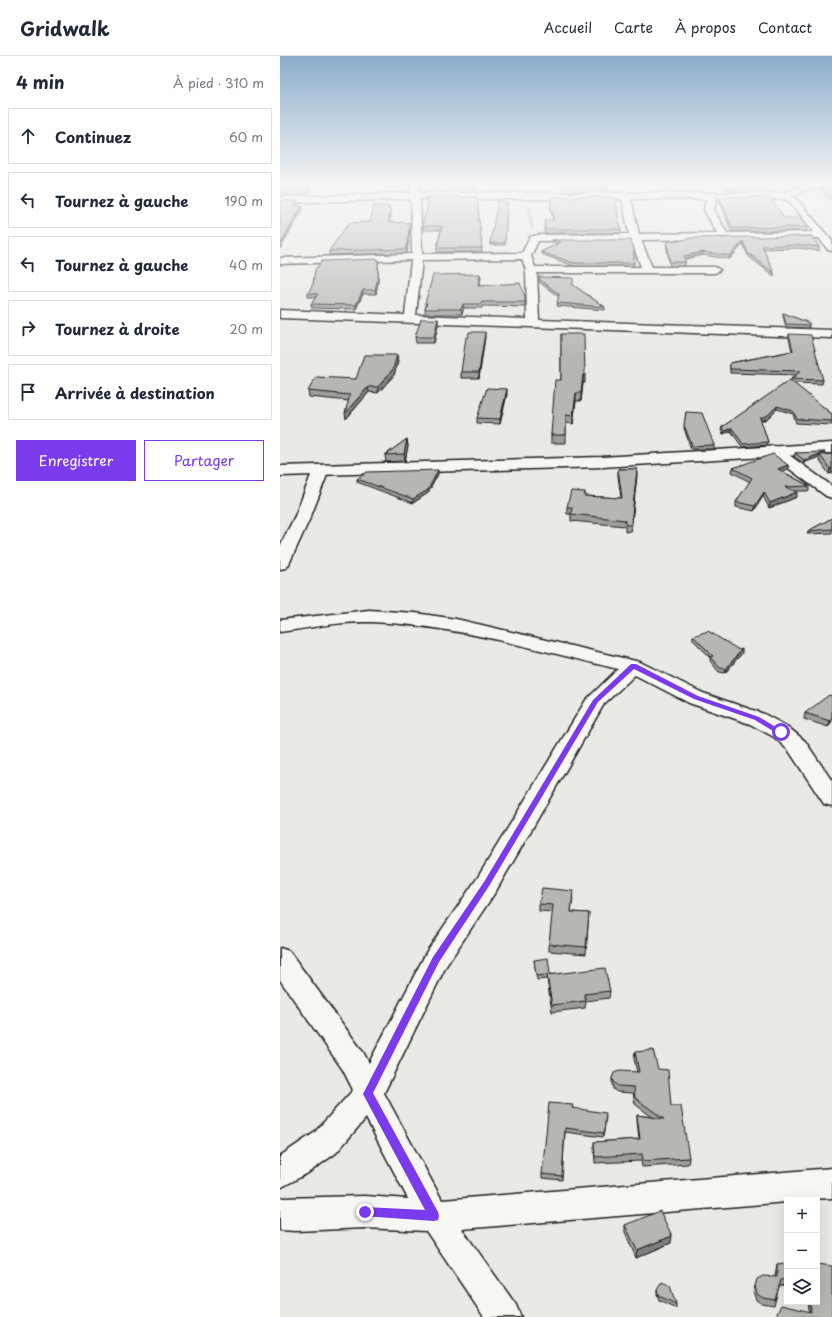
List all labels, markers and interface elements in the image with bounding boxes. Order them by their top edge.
text: Gridwalk [20,14,110,42]
text: Accueil [544,17,592,38]
text: Carte [614,17,653,38]
text: À propos [675,17,736,38]
text: Contact [758,17,812,38]
text: 4 min [16,69,64,95]
text: À pied · 310 m [173,73,264,92]
icon: ahead [17,125,39,147]
text: Continuez [55,125,131,148]
text: 60 m [229,127,263,146]
icon: left [17,189,39,211]
text: Tournez à gauche [55,189,189,212]
text: 190 m [224,191,263,210]
icon: left [17,253,39,275]
text: Tournez à gauche [55,253,189,276]
text: 40 m [229,255,263,274]
icon: right [17,317,39,339]
text: Tournez à droite [55,317,180,340]
text: 20 m [229,319,263,338]
icon: arrive [17,381,39,403]
text: Arrivée à destination [55,381,215,404]
button: Enregistrer [16,440,136,481]
button: Partager [144,440,264,481]
route start [772,723,790,741]
map controls [784,1197,820,1305]
button: + [784,1197,820,1233]
route end [356,1203,374,1221]
button: − [784,1233,820,1269]
button: layers [784,1269,820,1305]

